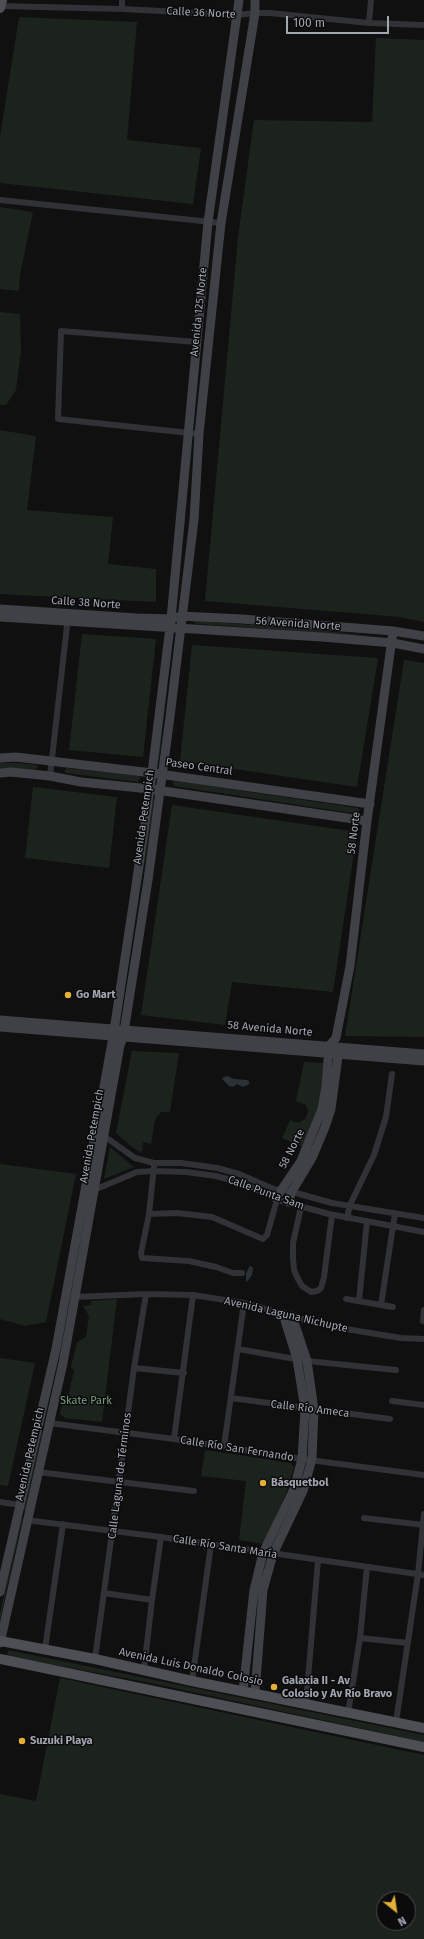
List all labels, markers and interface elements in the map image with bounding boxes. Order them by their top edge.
street label: Calle 36 Norte [166,5,236,21]
scale bar [288,8,391,34]
text: 100 m [293,16,325,30]
street label: Avenida 125 Norte [188,267,210,357]
street label: Calle 38 Norte [51,594,121,612]
street label: 56 Avenida Norte [255,614,341,634]
street label: Paseo Central [165,756,233,778]
street label: Avenida Petempich [131,769,157,865]
street label: 58 Norte [345,811,363,855]
place label: Go Mart [76,988,115,1002]
marker: Go Mart [63,990,73,1000]
street label: 58 Avenida Norte [227,1019,313,1039]
street label: Avenida Petempich [77,1088,107,1184]
street label: 58 Norte [276,1127,308,1171]
street label: Calle Punta Sam [226,1173,306,1213]
street label: Avenida Laguna Nichupte [223,1294,349,1336]
park label: Skate Park [60,1394,112,1408]
street label: Calle Río Ameca [270,1398,350,1420]
street label: Avenida Petempich [13,1406,47,1502]
street label: Calle Laguna de Términos [106,1412,134,1540]
street label: Calle Río San Fernando [179,1434,295,1464]
place label: Básquetbol [271,1476,328,1490]
marker: Básquetbol [258,1478,268,1488]
street label: Calle Río Santa María [172,1532,278,1562]
street label: Avenida Luis Donaldo Colosio [118,1645,264,1689]
place label: Galaxia II - Av Colosio y Av Río Bravo [282,1674,392,1700]
marker: Galaxia II - Av Colosio y Av Río Bravo [269,1682,279,1692]
place label: Suzuki Playa [30,1734,93,1748]
marker: Suzuki Playa [17,1736,27,1746]
north arrow [376,1891,416,1931]
text: N [395,1914,408,1928]

